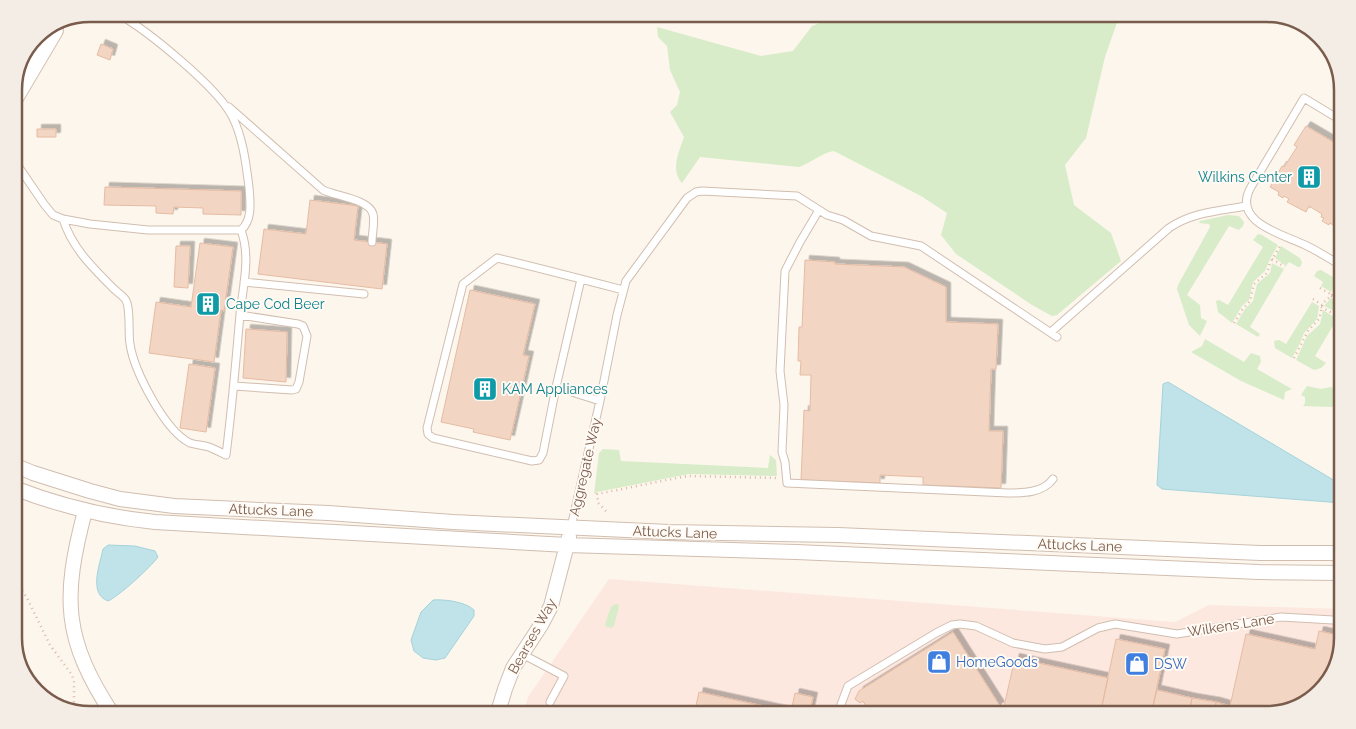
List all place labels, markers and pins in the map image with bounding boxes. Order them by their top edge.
building icon: Wilkins Center [1296,164,1322,190]
place label: Wilkins Center [1198,169,1292,185]
building icon: Cape Cod Beer [195,291,221,317]
place label: Cape Cod Beer [226,296,325,312]
building icon: KAM Appliances [472,376,498,402]
place label: KAM Appliances [502,381,608,397]
shop icon: HomeGoods [926,649,952,675]
shop icon: DSW [1124,651,1150,677]
place label: HomeGoods [956,654,1038,670]
place label: DSW [1154,656,1187,672]

